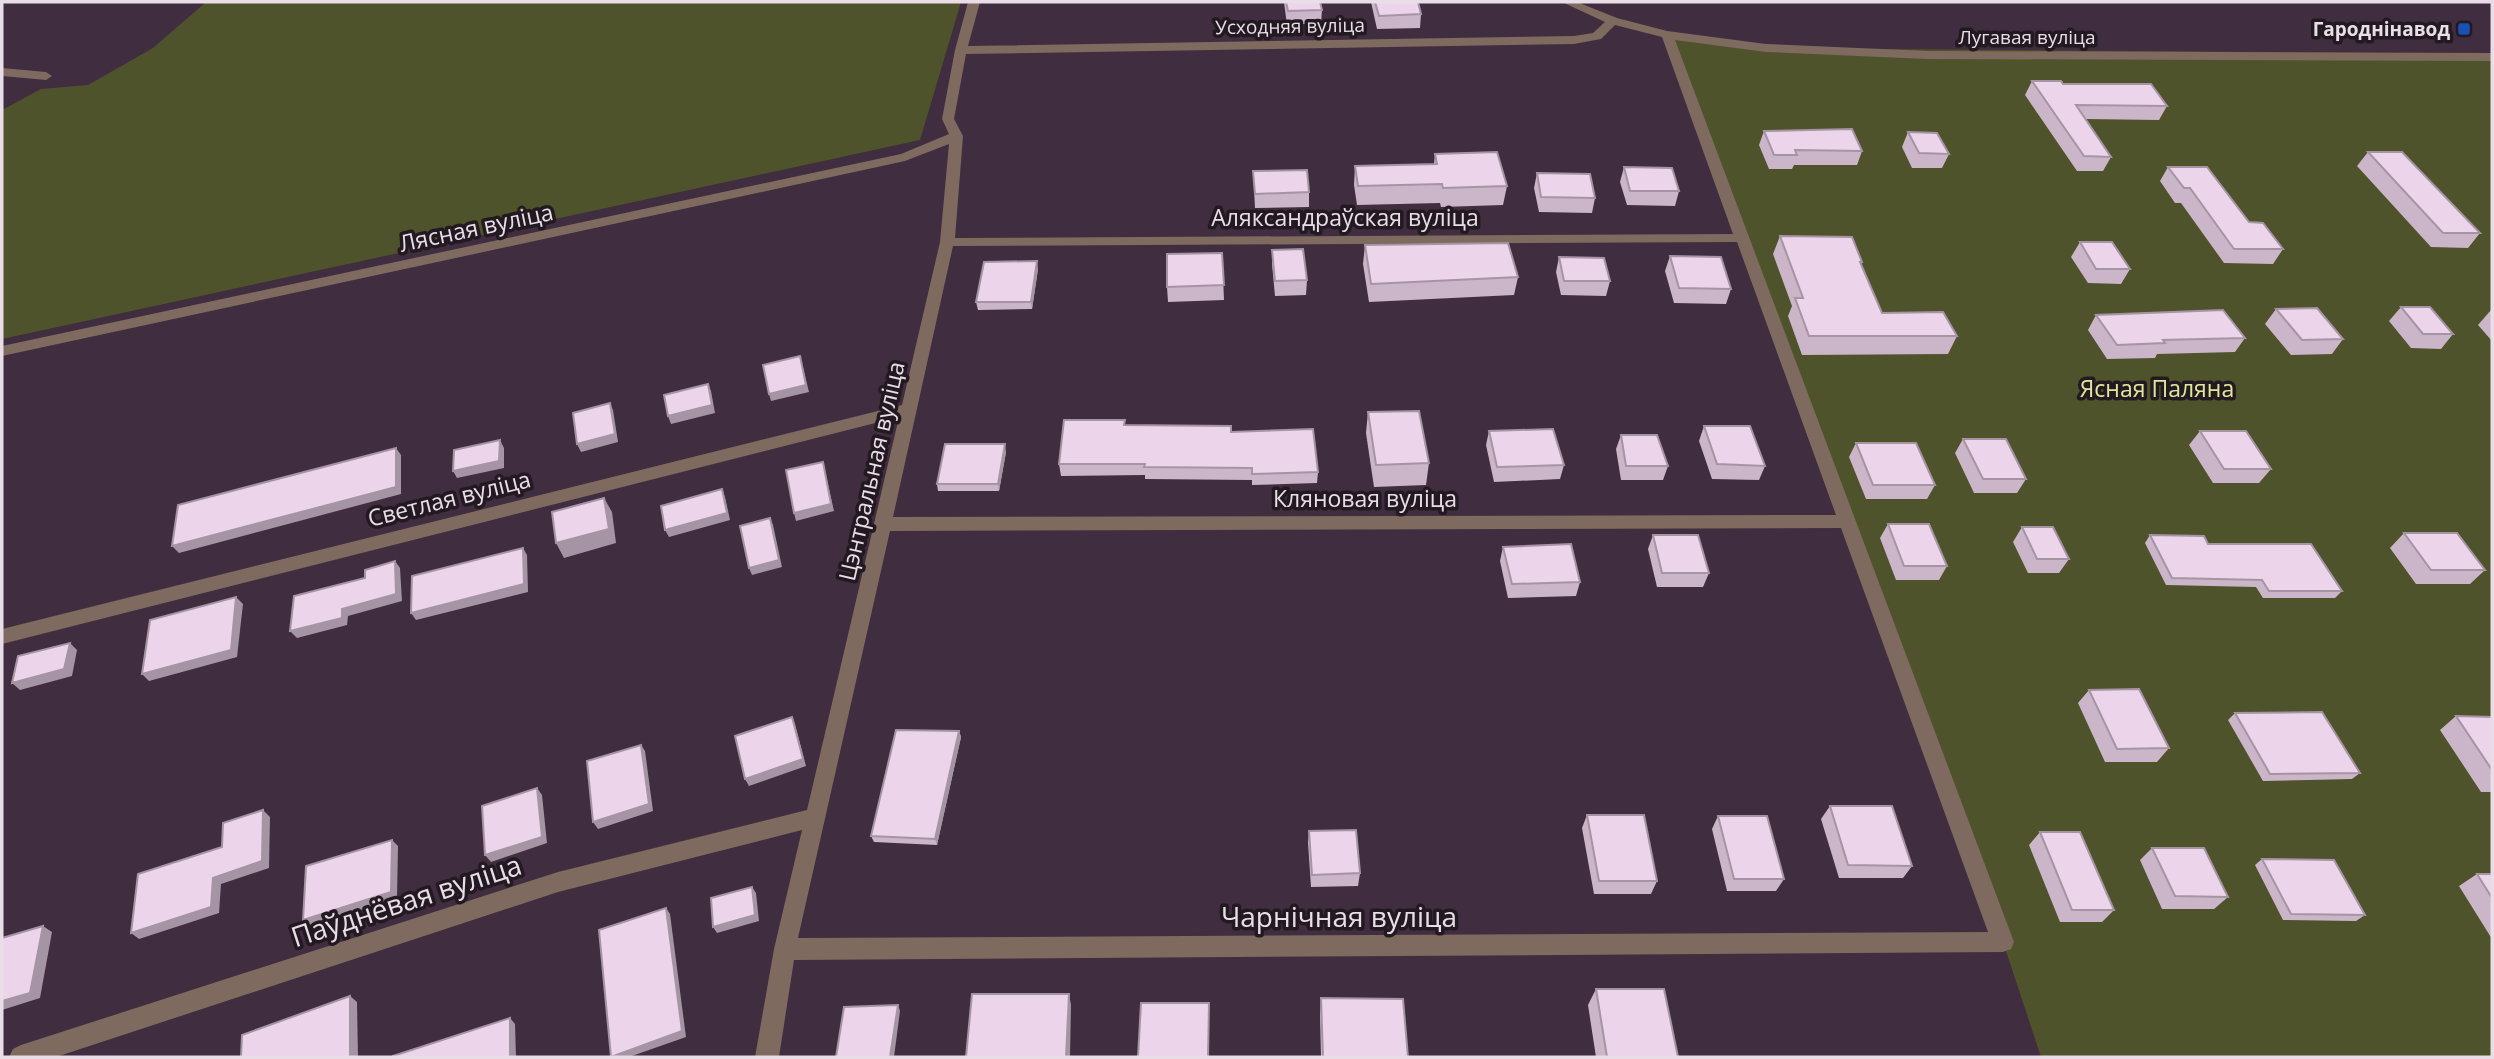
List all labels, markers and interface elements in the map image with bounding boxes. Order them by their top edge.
street label: Усходняя вуліца [1215,12,1365,40]
place label: Гароднінавод [2313,16,2450,42]
marker: Гароднінавод [2456,21,2472,37]
street label: Лугавая вуліца [1958,24,2096,50]
street label: Лясная вуліца [396,195,556,259]
street label: Аляксандраўская вуліца [1211,201,1479,233]
street label: Цэнтральная вуліца [830,358,912,584]
park label: Ясная Паляна [2080,372,2234,404]
street label: Светлая вуліца [364,462,534,534]
street label: Кляновая вуліца [1273,482,1457,514]
street label: Паўднёвая вуліца [286,845,526,955]
street label: Чарнічная вуліца [1221,897,1457,935]

